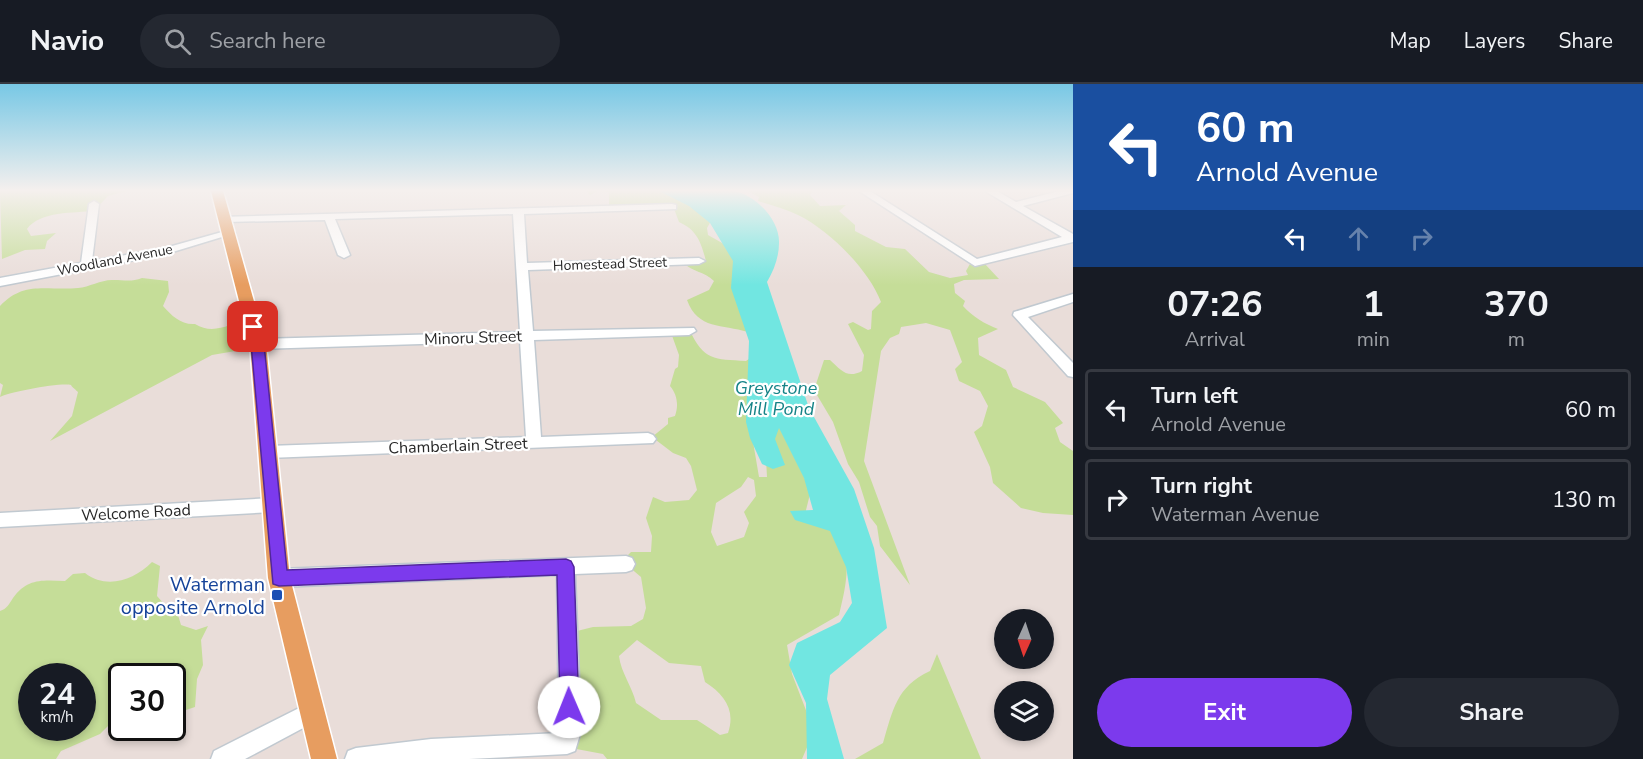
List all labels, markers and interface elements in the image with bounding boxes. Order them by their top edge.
search box [140,14,560,68]
text: Navio [30,22,104,60]
icon: search [161,25,194,58]
text: Search here [209,26,326,56]
text: Map [1389,27,1431,55]
text: Layers [1464,27,1525,55]
text: Share [1558,27,1613,55]
text: 60 m [1196,100,1295,157]
icon: left [1097,108,1175,186]
text: Arnold Avenue [1196,154,1378,191]
icon: left [1279,222,1312,255]
icon: ahead [1342,222,1375,255]
icon: right [1405,222,1438,255]
street label: Woodland Avenue [56,239,174,281]
street label: Homestead Street [553,253,667,275]
text: 07:26 [1167,280,1263,329]
text: 1 [1362,280,1384,329]
text: 370 [1484,280,1549,329]
pin [227,301,278,352]
icon: arrive [236,310,269,343]
street label: Minoru Street [424,325,523,351]
text: Arrival [1185,326,1245,353]
text: min [1357,326,1390,353]
text: m [1508,326,1525,353]
water label: Greystone Mill Pond [735,376,818,421]
text: Turn left [1151,381,1238,411]
icon: left [1100,393,1133,426]
text: 60 m [1565,395,1616,425]
text: Arnold Avenue [1151,411,1286,438]
street label: Chamberlain Street [388,433,528,459]
text: Turn right [1151,471,1252,501]
icon: right [1100,483,1133,516]
text: 130 m [1552,485,1616,515]
street label: Welcome Road [81,499,191,527]
text: Waterman Avenue [1151,501,1319,528]
place label: Waterman opposite Arnold [121,571,265,621]
marker: Waterman opposite Arnold [270,588,284,602]
north arrow [994,609,1054,669]
map controls [994,609,1054,741]
speed limit sign: 30 [108,663,186,741]
text: 24 [39,674,75,715]
position arrow [537,675,601,739]
button: Exit [1097,678,1352,747]
button: Share [1364,678,1619,747]
button: layers [994,681,1054,741]
text: km/h [40,707,74,727]

